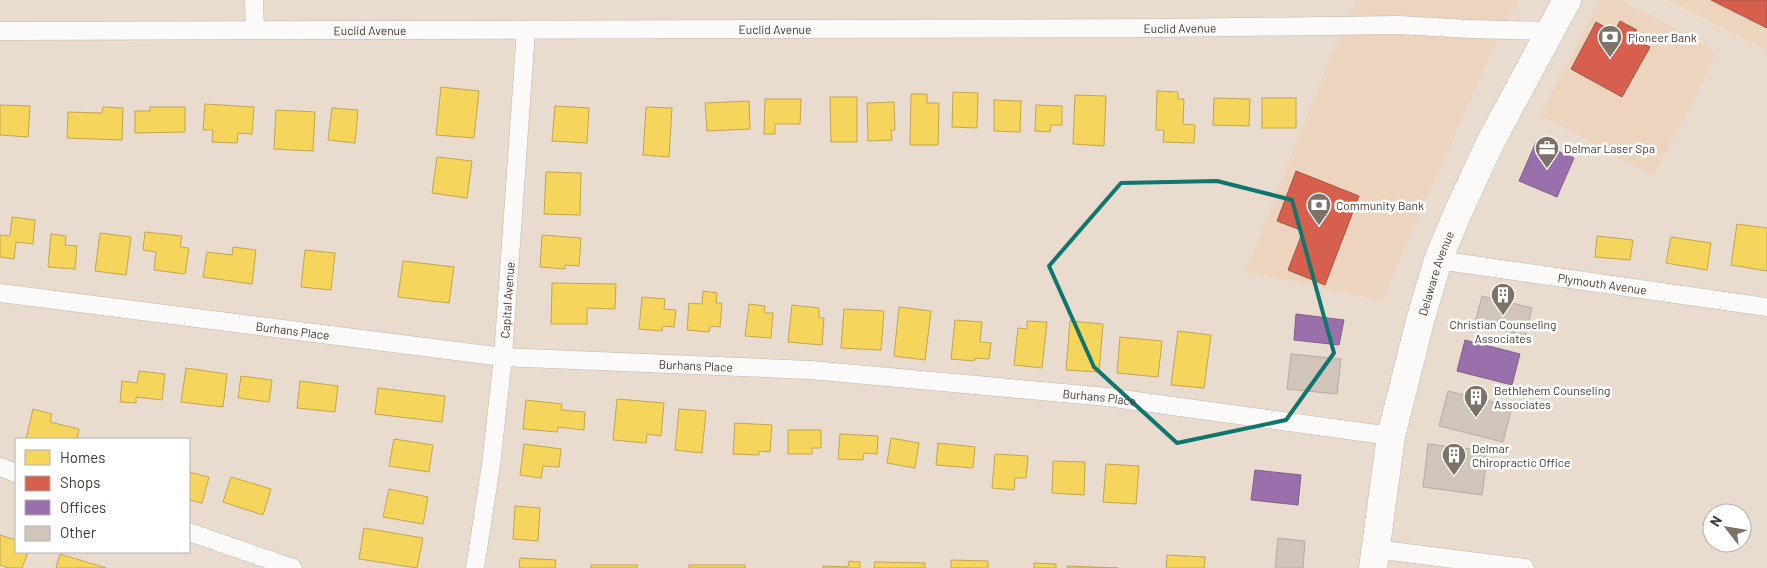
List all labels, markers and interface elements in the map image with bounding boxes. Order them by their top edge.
street label: Euclid Avenue [1144,20,1217,35]
street label: Euclid Avenue [739,22,811,36]
street label: Euclid Avenue [334,23,406,37]
bank icon: Pioneer Bank [1597,24,1623,58]
place label: Pioneer Bank [1628,30,1697,44]
office icon: Delmar Laser Spa [1534,135,1560,169]
place label: Delmar Laser Spa [1564,141,1655,155]
bank icon: Community Bank [1306,192,1332,226]
place label: Community Bank [1336,198,1424,212]
street label: Delaware Avenue [1415,229,1456,317]
street label: Capital Avenue [497,261,517,339]
street label: Plymouth Avenue [1557,270,1648,297]
building icon: Christian Counseling Associates [1490,282,1516,316]
place label: Christian Counseling Associates [1450,317,1556,345]
street label: Burhans Place [255,319,330,342]
street label: Burhans Place [658,357,733,374]
place label: Bethlehem Counseling Associates [1494,383,1611,411]
building icon: Bethlehem Counseling Associates [1463,384,1489,418]
street label: Burhans Place [1062,386,1137,408]
legend [15,438,190,553]
place label: Delmar Chiropractic Office [1472,441,1570,469]
building icon: Delmar Chiropractic Office [1441,442,1467,476]
text: Homes [60,448,105,466]
text: Shops [60,473,100,491]
text: Offices [60,498,106,516]
north arrow [1702,503,1752,553]
text: N [1706,513,1725,529]
text: Other [60,523,97,541]

